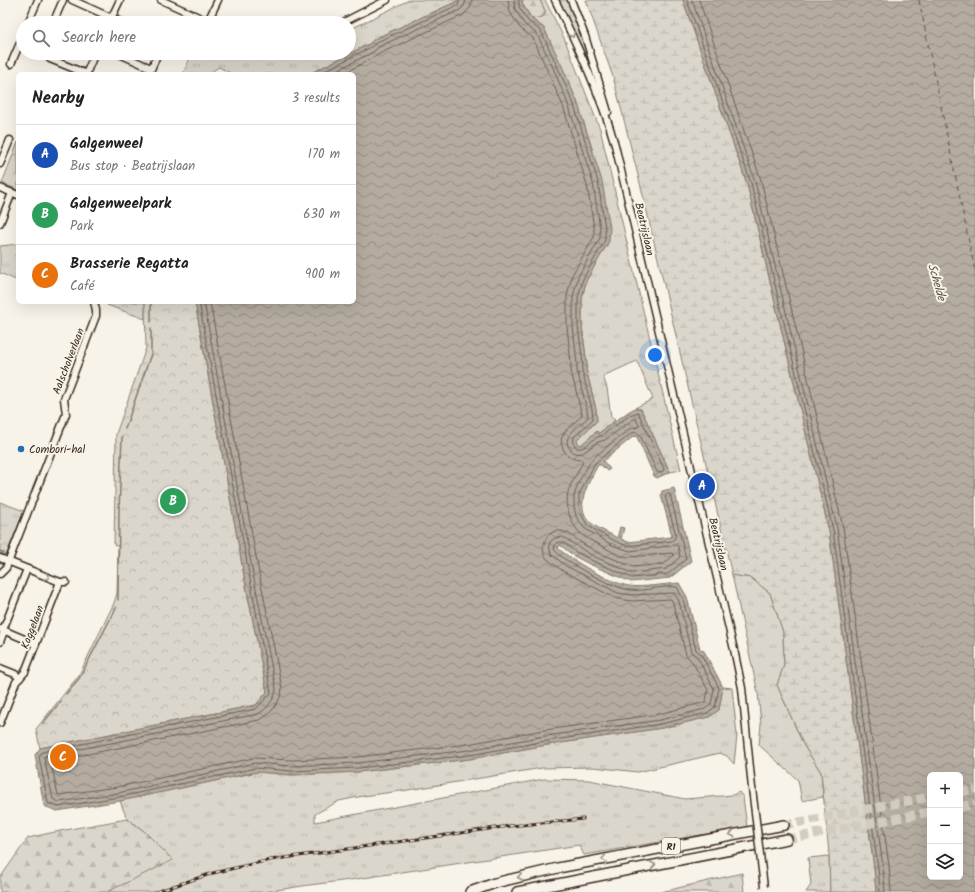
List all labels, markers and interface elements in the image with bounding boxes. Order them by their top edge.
search box [16,16,356,60]
text: Search here [62,26,136,50]
icon: search [30,27,52,49]
one-way arrow [567,31,575,39]
text: Nearby [32,85,84,112]
text: 3 results [292,88,340,109]
text: Galgenweel [70,132,143,156]
text: A [41,144,49,165]
text: 170 m [308,144,340,165]
text: Bus stop · Beatrijslaan [70,156,195,177]
text: Galgenweelpark [70,192,171,216]
street label: Beatrijslaan [629,201,659,258]
text: B [41,204,49,225]
text: 630 m [303,204,340,225]
text: Park [70,216,94,237]
text: Brasserie Regatta [70,252,189,276]
water label: Schelde [922,261,951,304]
text: C [41,264,49,285]
text: 900 m [305,264,340,285]
text: Café [70,276,94,297]
street label: Aalscholverlaan [48,325,90,397]
your location [645,345,665,365]
place label: Combori-hal [29,441,85,459]
marker: Combori-hal [16,444,26,454]
pin: A [689,471,715,501]
pin: B [160,486,186,516]
street label: Beatrijslaan [703,516,733,573]
one-way arrow [43,572,51,580]
street label: Koggelaan [16,603,50,652]
pin: C [50,742,76,772]
map controls [927,772,963,880]
button: + [927,772,963,808]
button: − [927,808,963,844]
one-way arrow [729,830,735,838]
road number: R1 [662,838,680,854]
button: layers [927,844,963,880]
one-way arrow [601,854,607,862]
one-way arrow [650,861,656,870]
one-way arrow [517,872,523,880]

